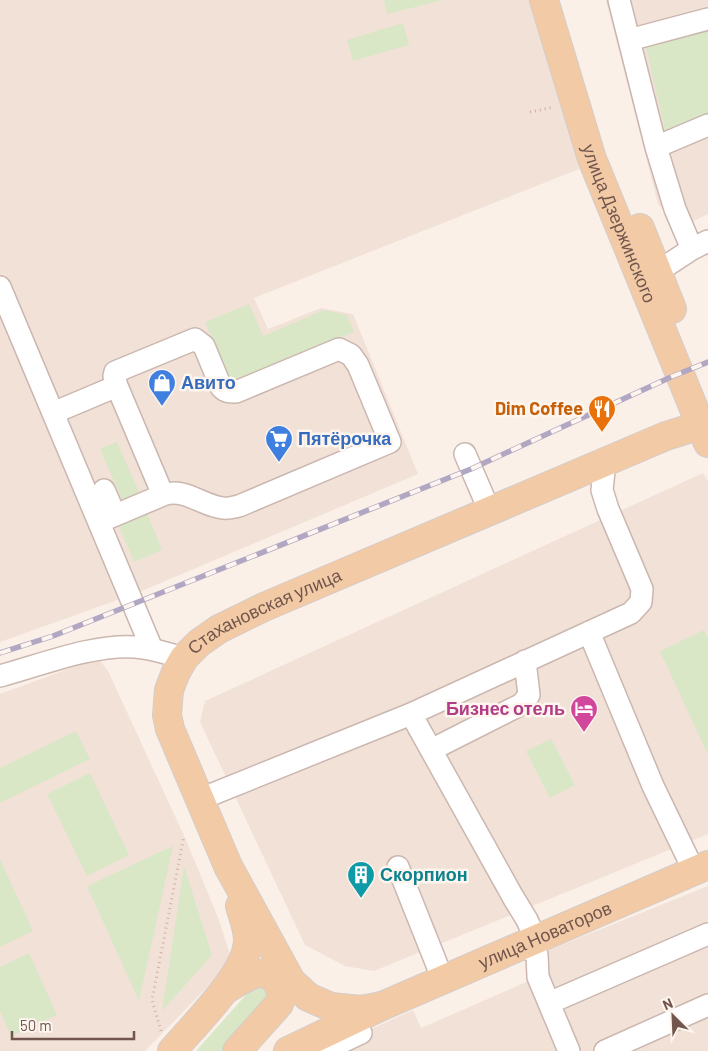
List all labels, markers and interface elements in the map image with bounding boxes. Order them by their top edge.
street label: улица Дзержинского [578,141,662,306]
shop icon: Авито [147,368,177,407]
place label: Авито [181,371,236,393]
restaurant icon: Dim Coffee [587,394,617,433]
place label: Dim Coffee [495,397,583,419]
supermarket icon: Пятёрочка [264,424,294,463]
place label: Пятёрочка [298,427,392,449]
street label: Стахановская улица [182,563,345,658]
hotel icon: Бизнес отель [569,694,599,733]
place label: Бизнес отель [446,697,565,719]
building icon: Скорпион [346,860,376,899]
place label: Скорпион [380,863,468,885]
street label: улица Новаторов [475,896,615,973]
north arrow [648,991,698,1041]
text: N [660,994,675,1013]
scale bar [12,1008,135,1040]
text: 50 m [20,1016,52,1034]

